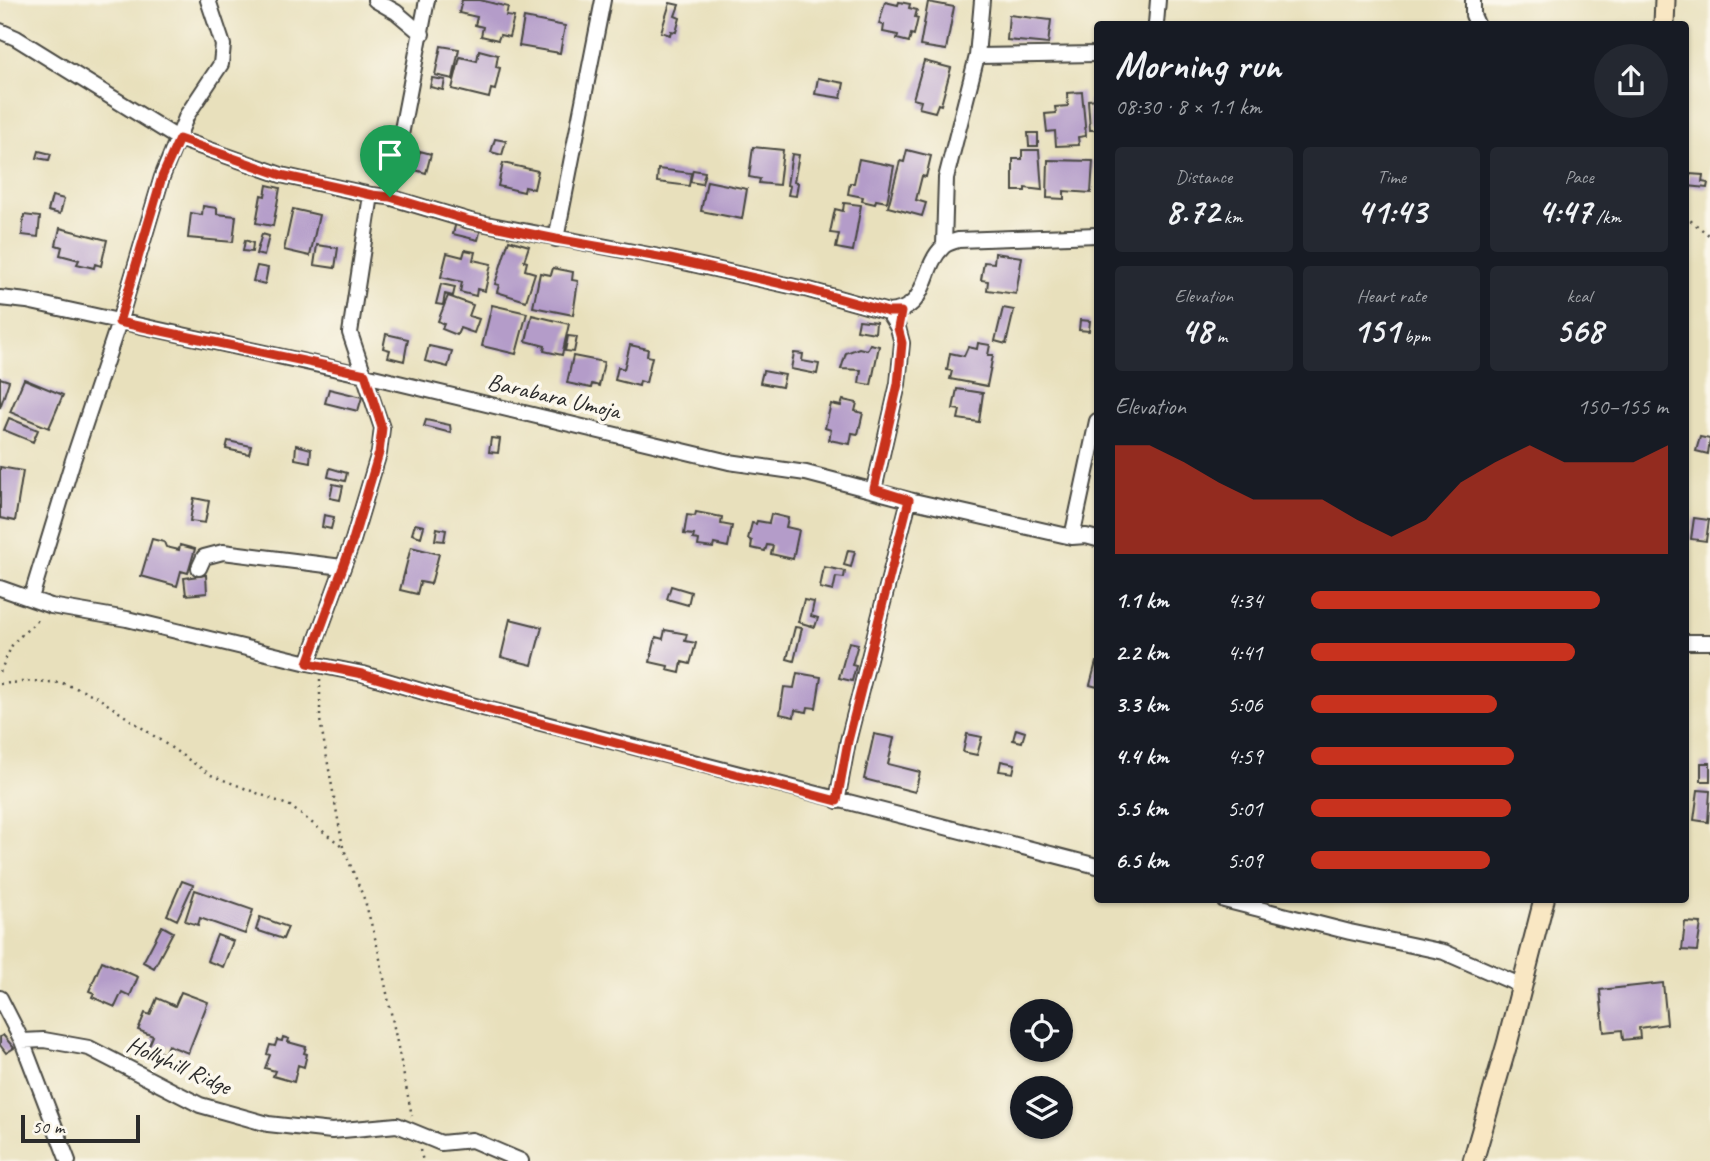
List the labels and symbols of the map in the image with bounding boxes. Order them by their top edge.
pin [360,125,420,197]
street label: Barabara Umoja [485,366,625,426]
street label: Hollyhill Ridge [122,1029,238,1102]
scale bar [21,1112,140,1144]

